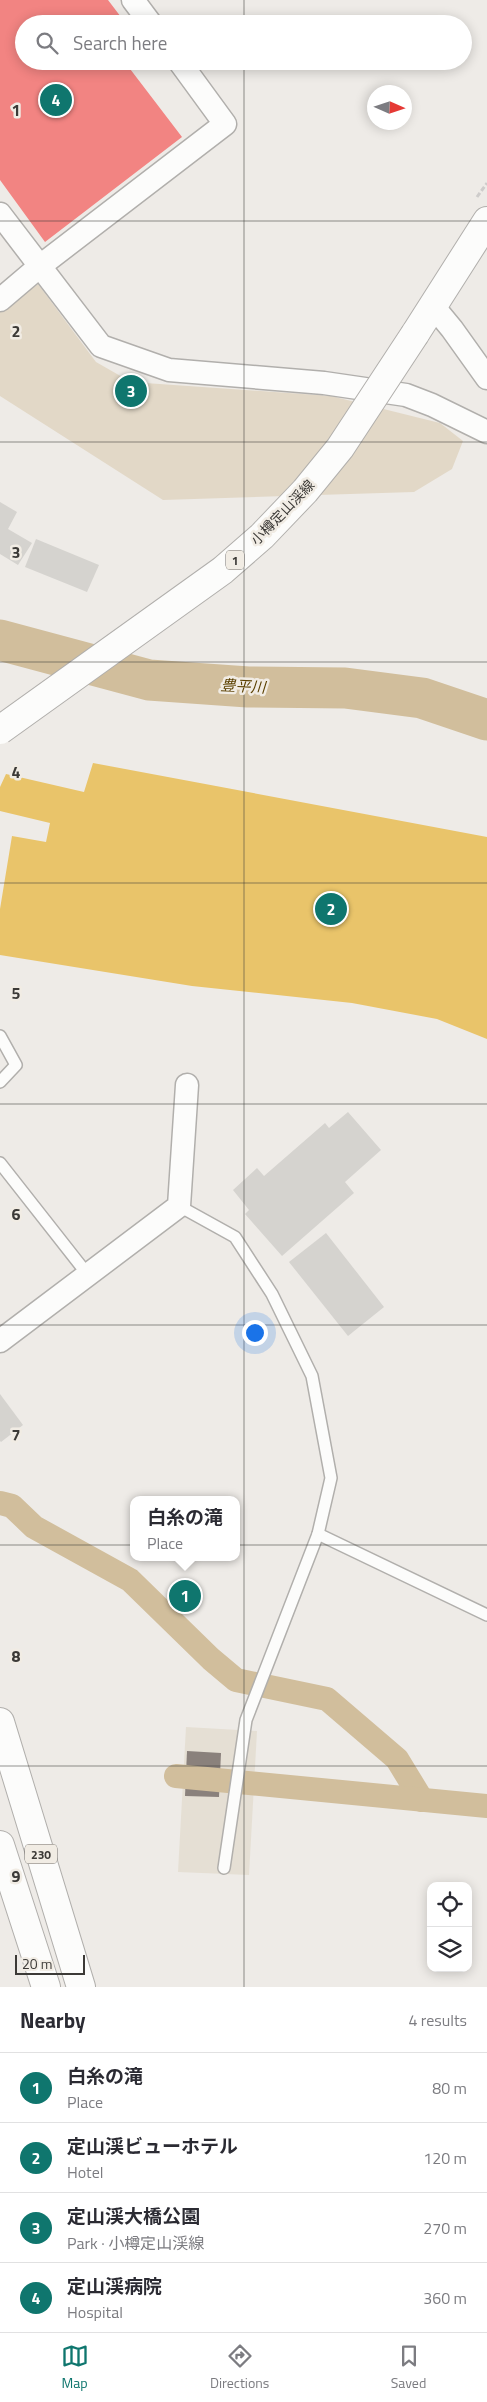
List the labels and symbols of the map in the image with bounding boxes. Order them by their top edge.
pin: 4 [40,81,72,119]
north arrow [367,85,412,130]
text: 1 [12,98,20,122]
text: 2 [12,319,20,343]
pin: 3 [115,372,147,410]
street label: 小樽定山渓線 [245,474,319,550]
text: 3 [12,540,20,564]
road number: 1 [226,550,244,570]
water label: 豊平川 [220,673,268,699]
text: 4 [12,760,21,784]
pin: 2 [315,890,347,928]
text: 5 [12,981,21,1005]
text: 6 [12,1202,21,1226]
your location [242,1320,268,1346]
text: 7 [12,1423,20,1447]
pin: 1 [169,1577,201,1615]
text: 8 [12,1644,21,1668]
road number: 230 [25,1845,57,1864]
text: 9 [12,1864,21,1888]
scale bar [15,1952,85,1975]

